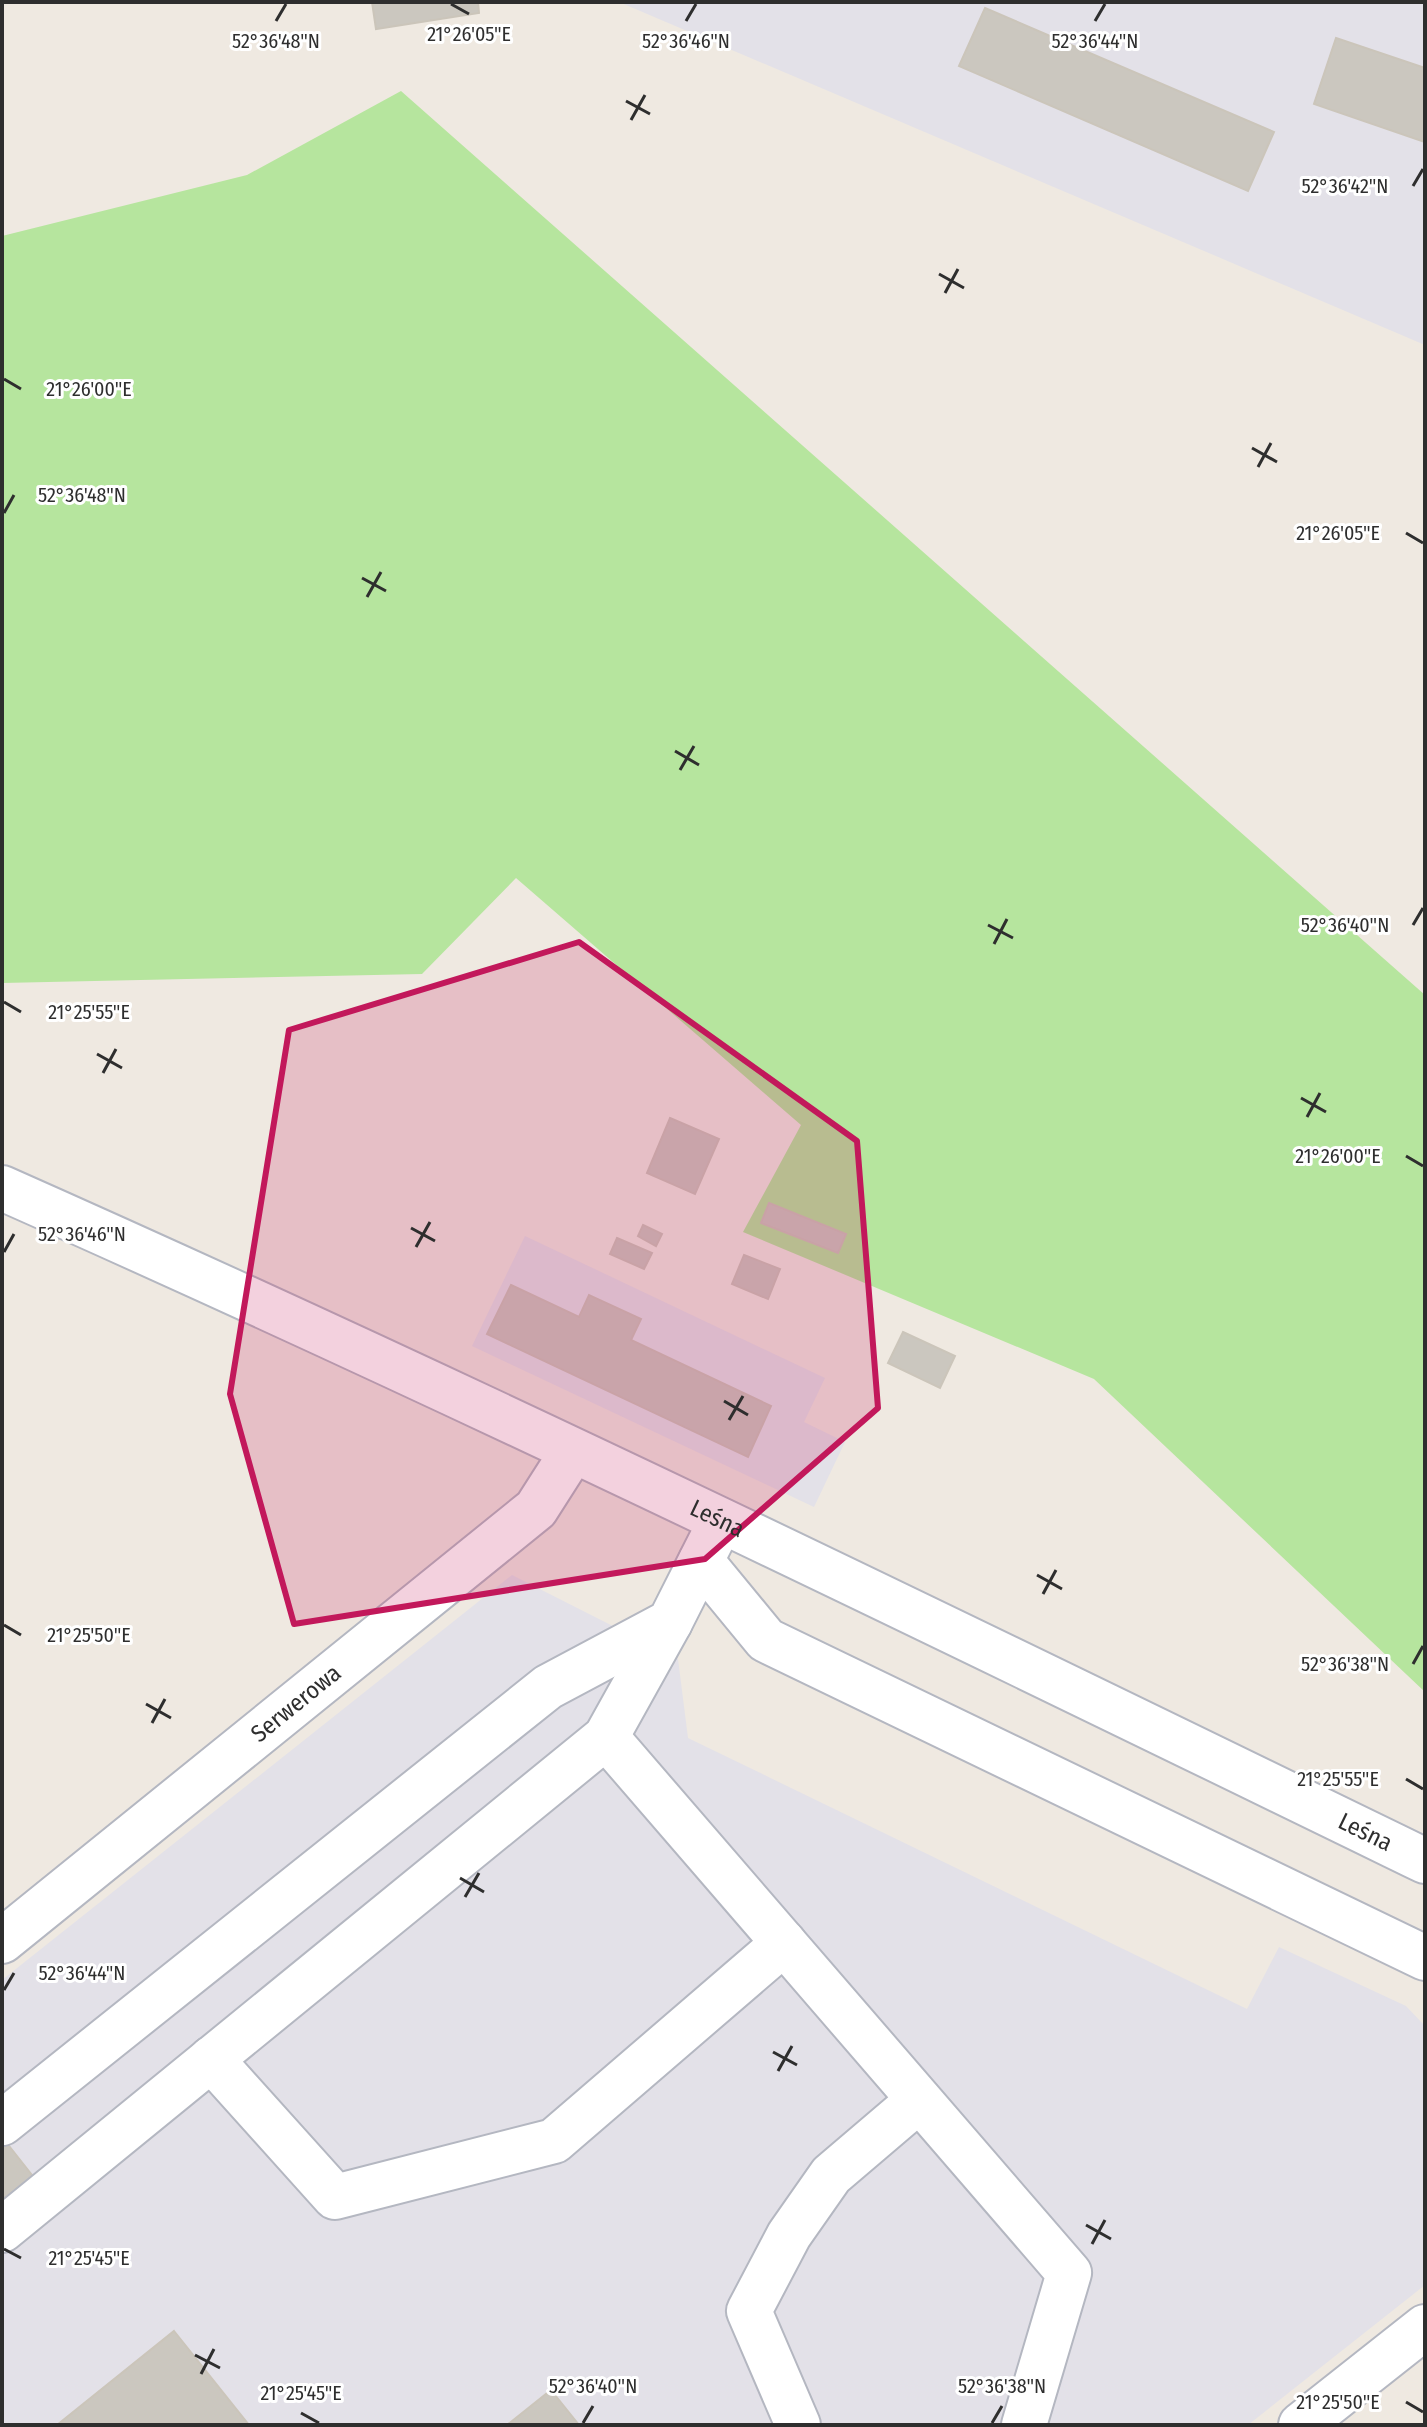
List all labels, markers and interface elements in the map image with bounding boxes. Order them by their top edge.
text: 21°26'05"E [427,22,511,46]
text: 52°36'48"N [232,29,320,53]
text: 52°36'46"N [642,29,730,53]
text: 52°36'44"N [1051,29,1139,53]
text: 52°36'42"N [1302,174,1388,198]
text: 21°26'00"E [46,377,132,401]
text: 52°36'48"N [38,483,126,507]
text: 21°26'05"E [1296,521,1380,545]
text: 52°36'40"N [1301,913,1389,937]
text: 21°25'55"E [48,1000,130,1024]
text: 21°26'00"E [1295,1144,1381,1168]
text: 52°36'46"N [38,1222,126,1246]
street label: Leśna [686,1494,749,1543]
text: 21°25'50"E [47,1623,131,1647]
text: 52°36'38"N [1301,1652,1389,1676]
street label: Serwerowa [245,1659,346,1748]
text: 21°25'55"E [1297,1767,1379,1791]
street label: Leśna [1334,1807,1397,1857]
text: 52°36'44"N [38,1961,126,1985]
text: 21°25'45"E [48,2246,130,2270]
text: 52°36'40"N [549,2374,637,2398]
text: 52°36'38"N [958,2374,1046,2398]
text: 21°25'45"E [260,2381,342,2405]
text: 21°25'50"E [1296,2390,1380,2414]

